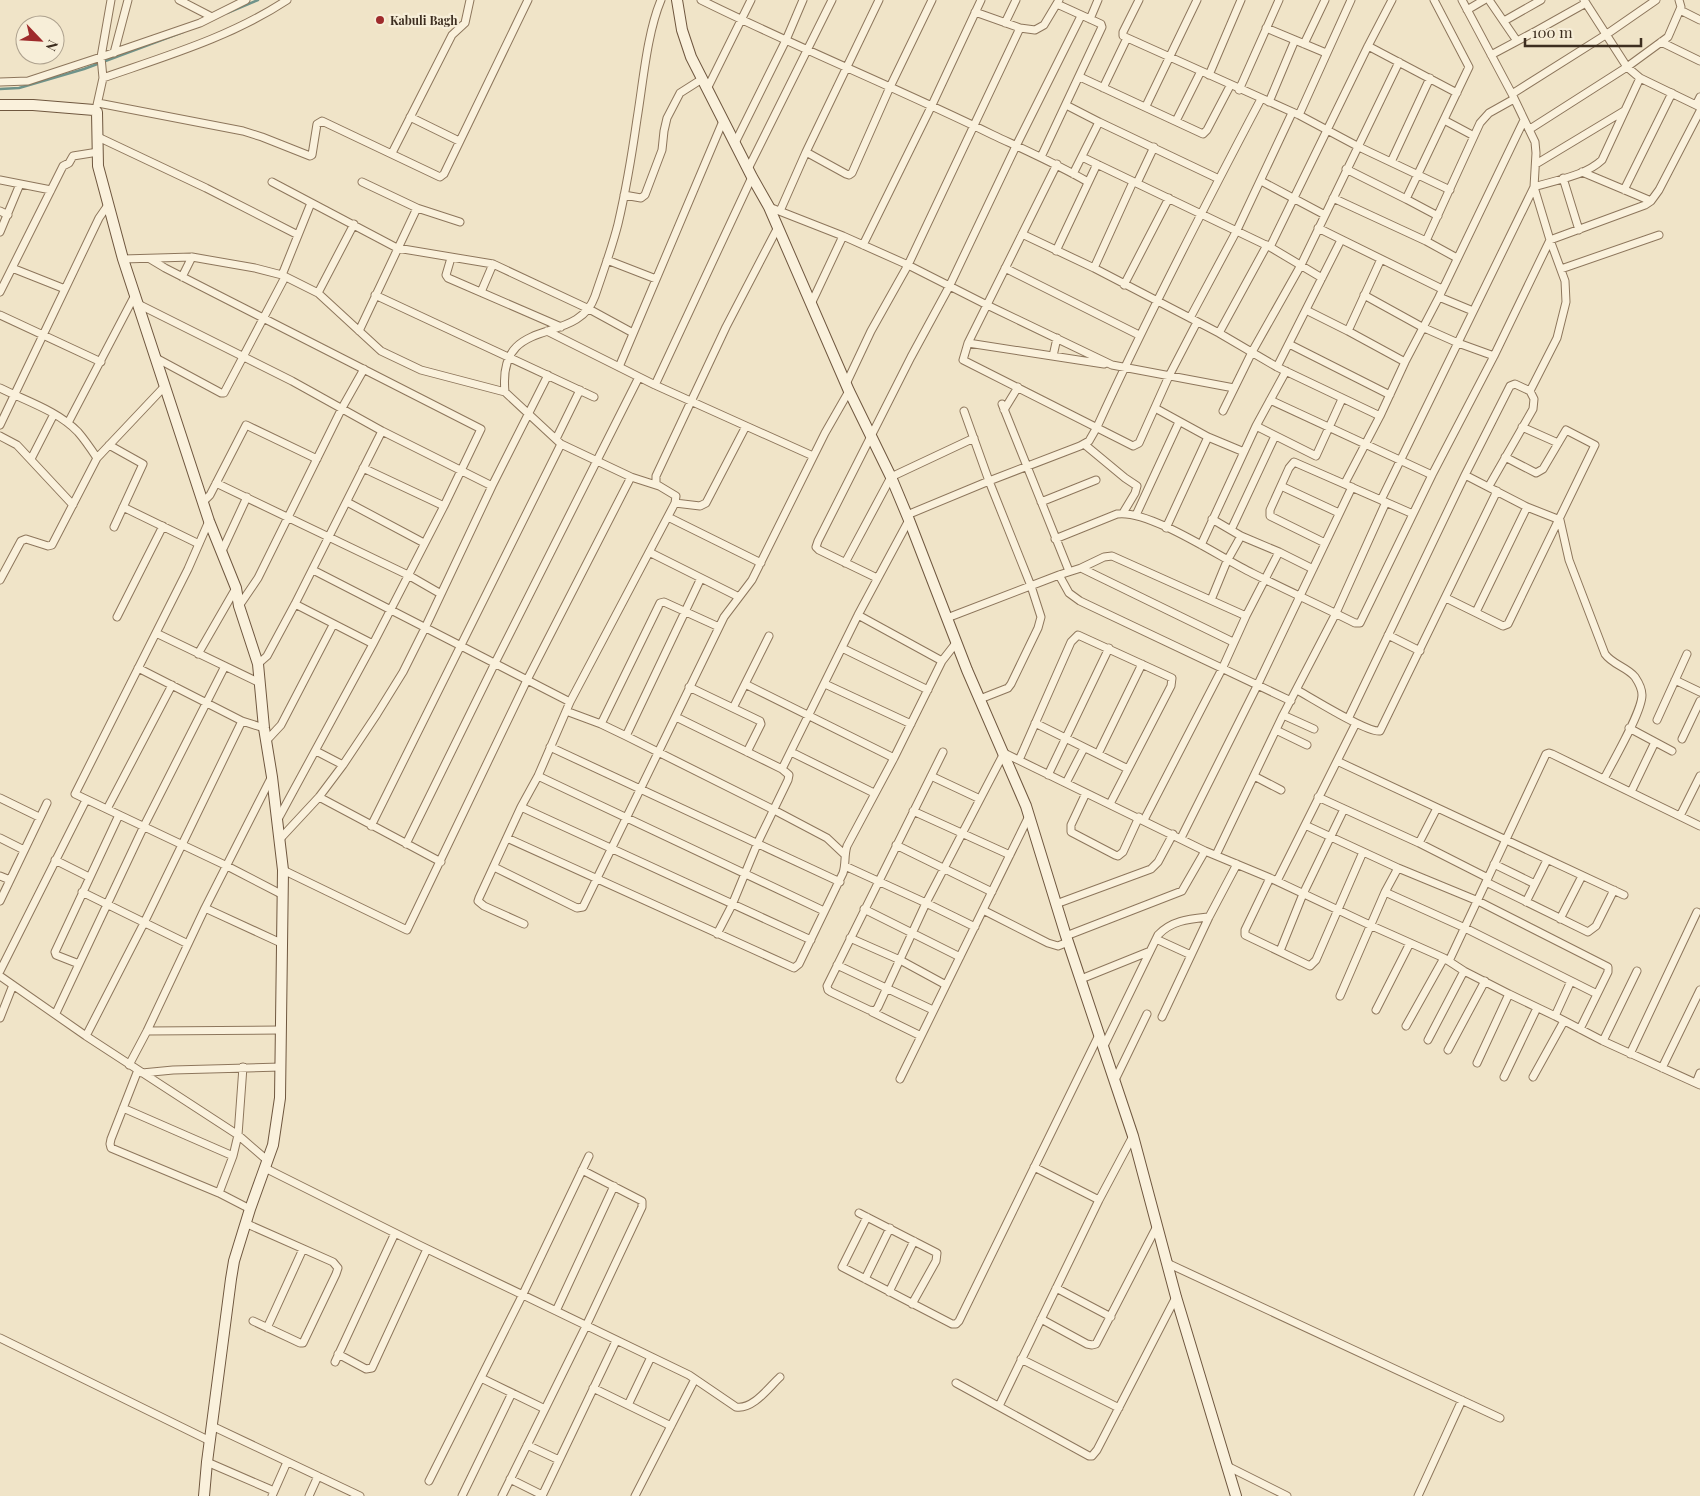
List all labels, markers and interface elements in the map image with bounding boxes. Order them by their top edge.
place label: Kabuli Bagh [390,12,458,28]
marker: Kabuli Bagh [374,14,386,26]
north arrow [15,15,65,65]
scale bar [1525,15,1641,47]
text: 100 m [1532,22,1573,42]
text: N [41,37,63,54]

